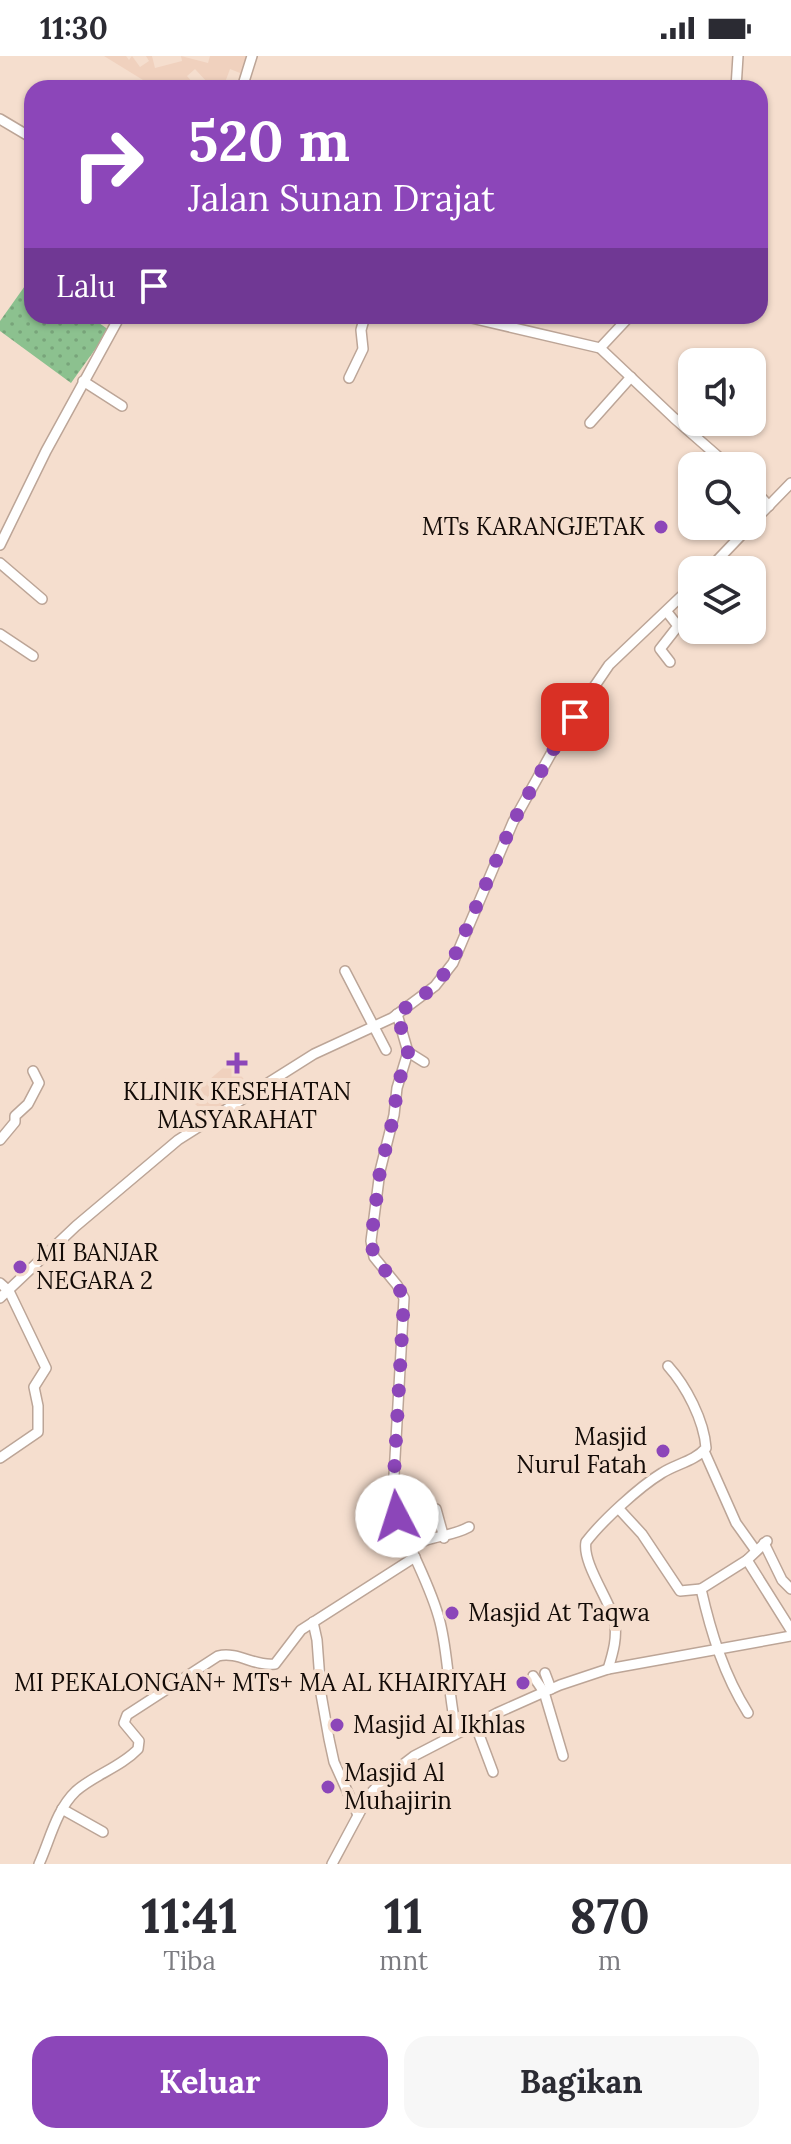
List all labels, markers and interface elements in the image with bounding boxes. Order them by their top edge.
text: 11:30 [40,9,108,47]
text: 520 m [188,105,350,176]
icon: right [56,112,160,216]
text: Jalan Sunan Drajat [188,175,495,221]
icon: arrive [132,264,176,308]
text: Lalu [56,267,116,305]
map controls [678,348,766,644]
button: sound [678,348,766,436]
button: search [678,452,766,540]
place label: MTs KARANGJETAK [422,511,646,542]
marker: MTs KARANGJETAK [652,518,670,536]
button: layers [678,556,766,644]
pin [541,683,609,751]
icon: arrive [553,695,597,739]
marker: KLINIK KESEHATAN MASYARAHAT [226,1052,248,1074]
place label: KLINIK KESEHATAN MASYARAHAT [123,1076,351,1135]
place label: MI BANJAR NEGARA 2 [36,1237,159,1296]
marker: MI BANJAR NEGARA 2 [11,1258,29,1276]
place label: Masjid Nurul Fatah [516,1421,647,1480]
marker: Masjid Nurul Fatah [654,1442,672,1460]
position arrow [355,1474,439,1558]
place label: Masjid At Taqwa [468,1597,650,1628]
marker: Masjid At Taqwa [443,1604,461,1622]
place label: MI PEKALONGAN+ MTs+ MA AL KHAIRIYAH [14,1667,507,1698]
marker: MI PEKALONGAN+ MTs+ MA AL KHAIRIYAH [514,1674,532,1692]
place label: Masjid Al Ikhlas [353,1709,525,1740]
marker: Masjid Al Ikhlas [328,1716,346,1734]
place label: Masjid Al Muhajirin [344,1757,452,1816]
marker: Masjid Al Muhajirin [319,1778,337,1796]
text: 11:41 [141,1885,238,1946]
text: 11 [384,1885,423,1946]
text: 870 [569,1885,650,1946]
text: Tiba [163,1944,216,1977]
text: mnt [379,1944,428,1977]
text: m [598,1944,621,1977]
button: Keluar [32,2036,388,2128]
button: Bagikan [404,2036,759,2128]

